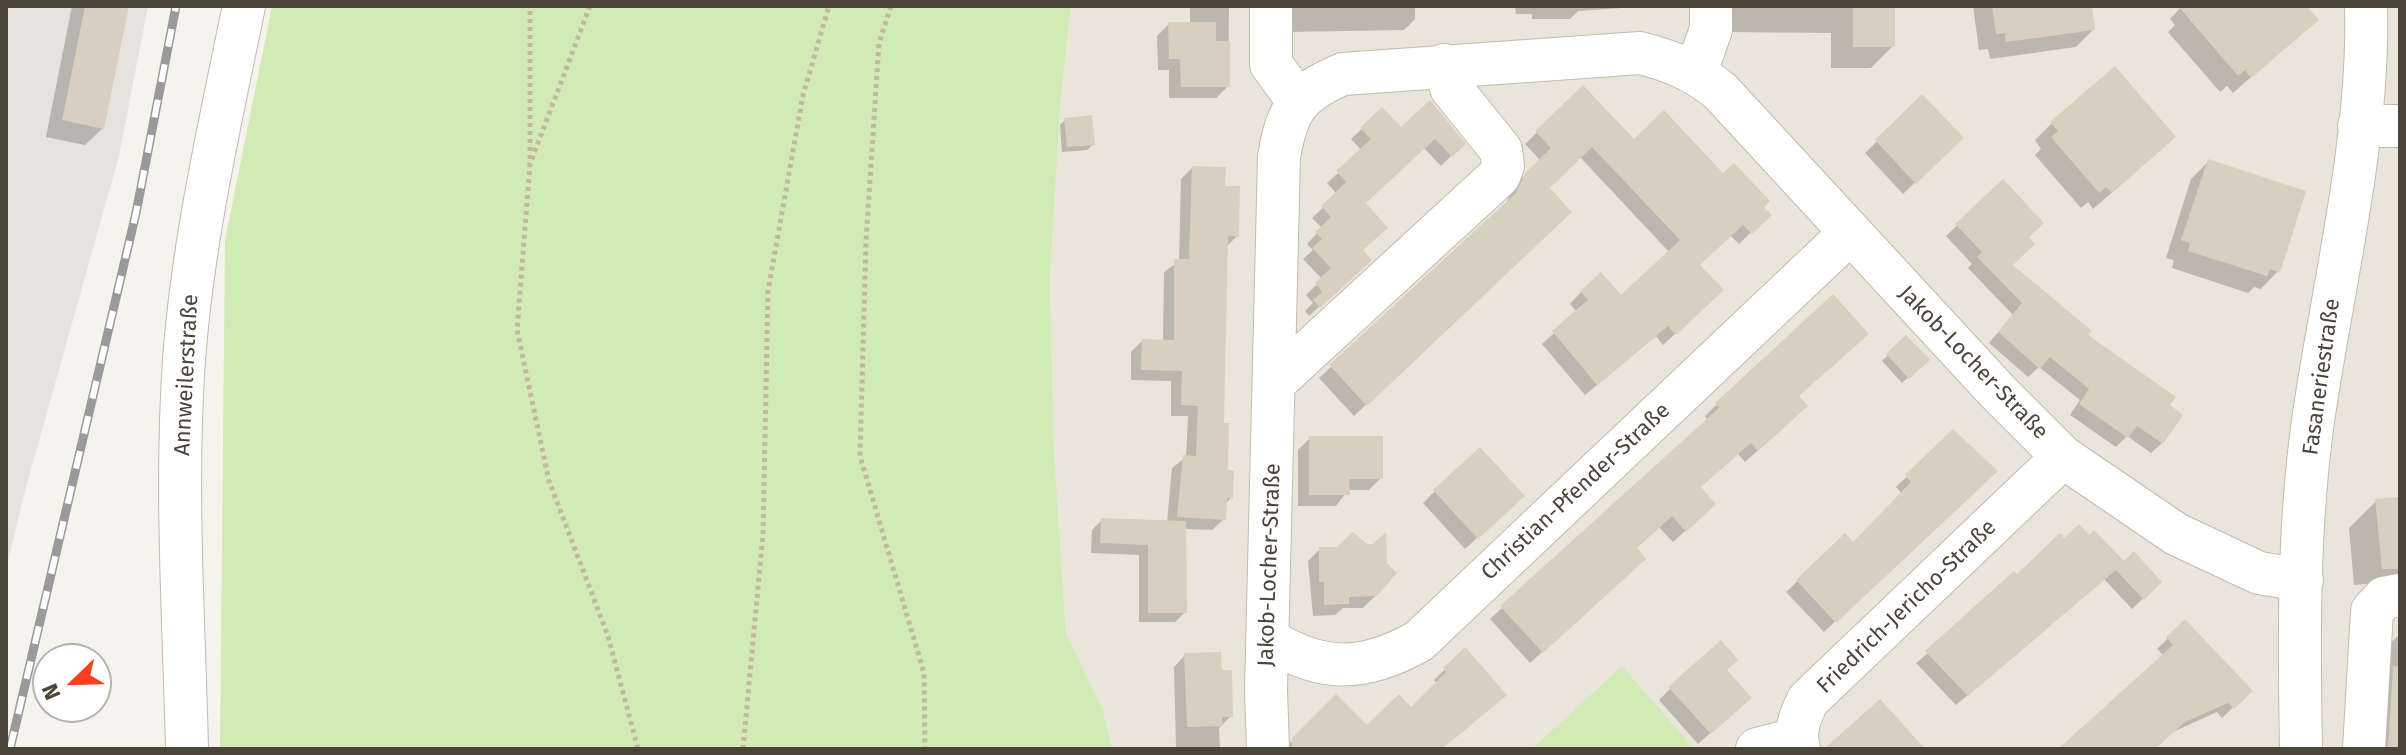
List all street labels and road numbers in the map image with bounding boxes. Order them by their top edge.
street label: Jakob-Locher-Straße [1893,281,2053,445]
street label: Annweilerstraße [170,294,204,456]
street label: Fasaneriestraße [2298,297,2346,457]
street label: Christian-Pfender-Straße [1476,398,1676,586]
street label: Jakob-Locher-Straße [1253,463,1287,667]
street label: Friedrich-Jericho-Straße [1812,515,2002,699]

